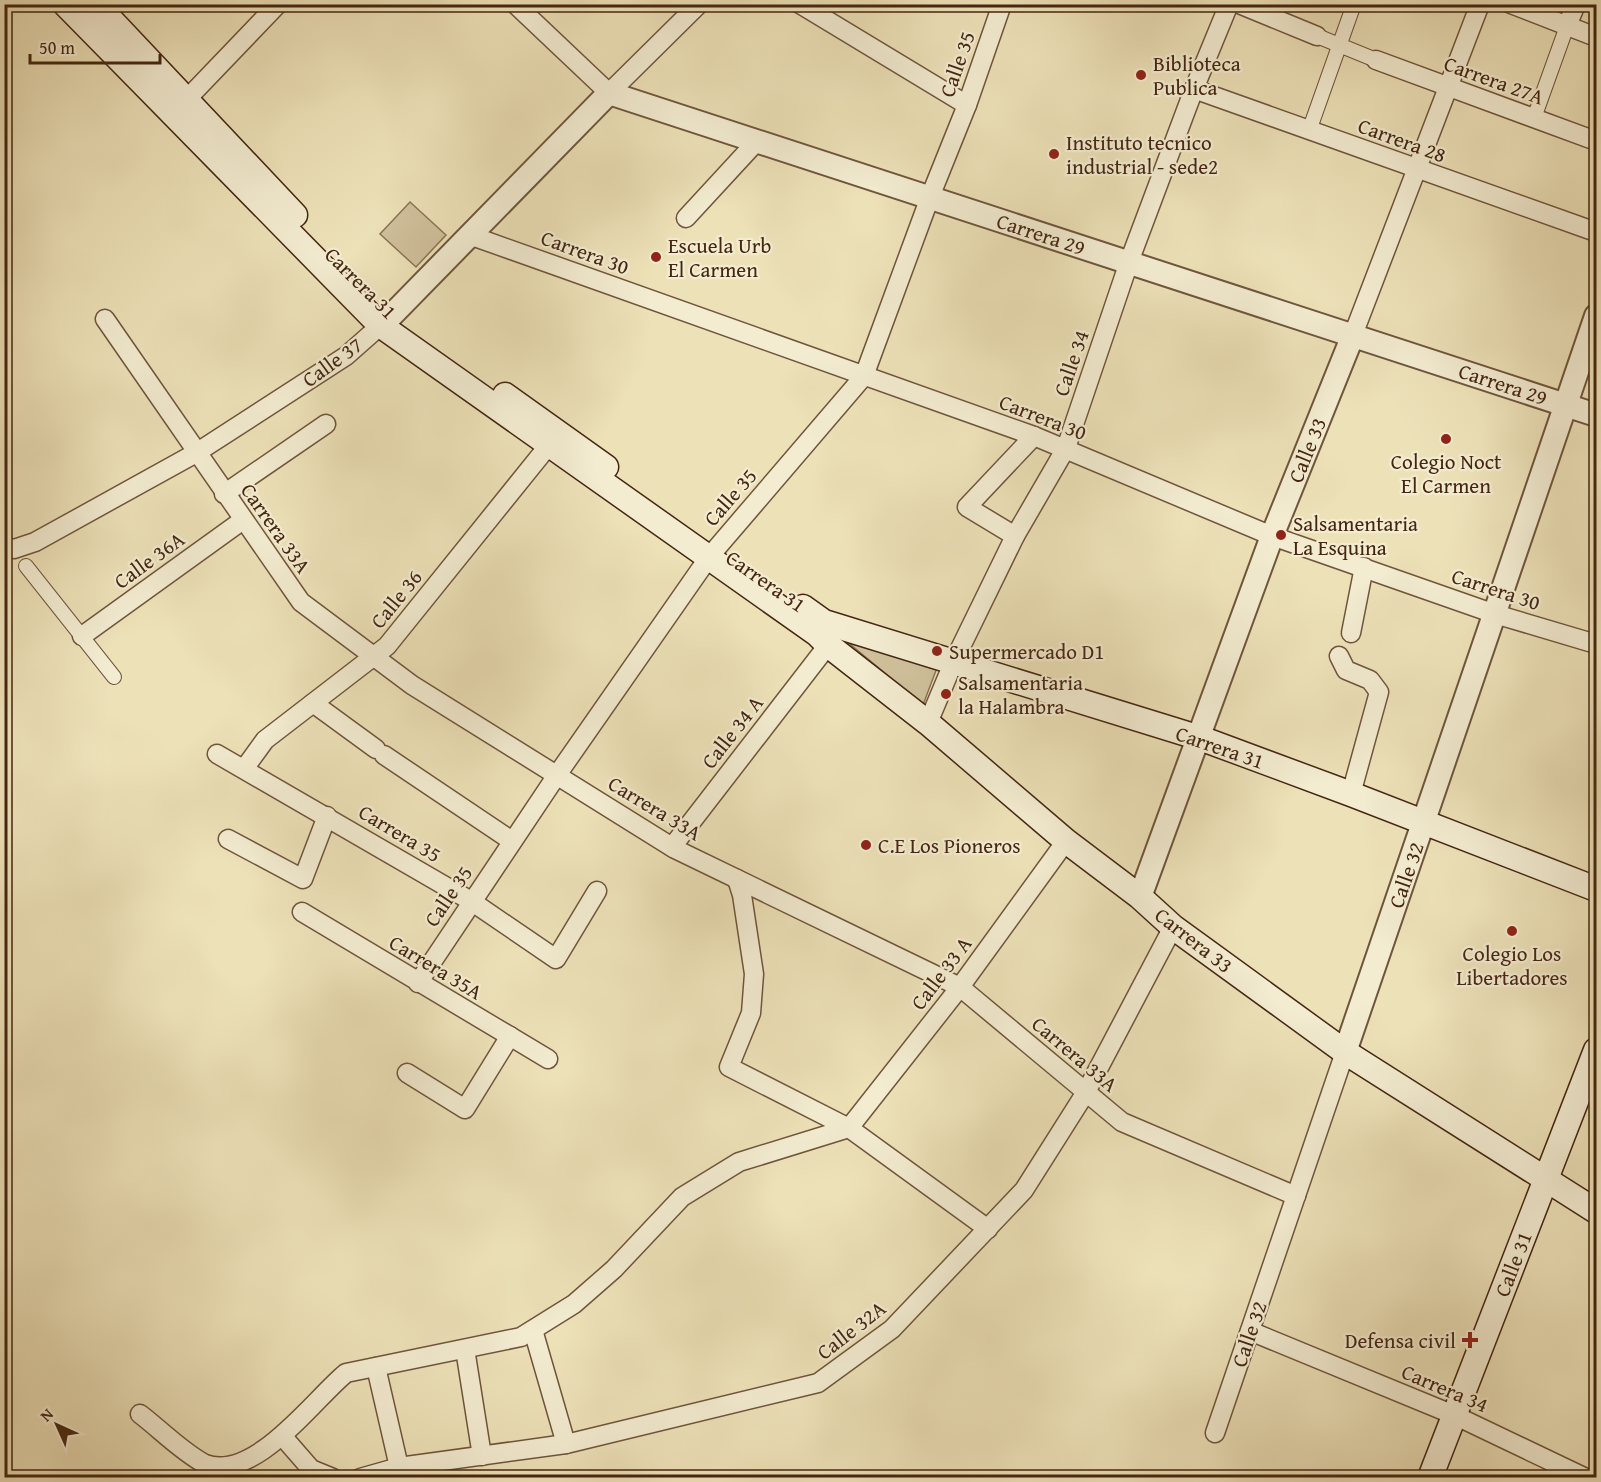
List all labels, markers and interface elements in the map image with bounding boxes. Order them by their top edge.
scale bar [30,27,160,65]
street label: Calle 35 [931,27,983,101]
text: 50 m [39,34,75,61]
place label: Biblioteca Publica [1153,48,1241,103]
street label: Carrera 27A [1440,48,1548,112]
marker: Biblioteca Publica [1134,68,1148,82]
street label: Carrera 28 [1354,110,1450,170]
place label: Instituto tecnico industrial - sede2 [1066,127,1218,182]
marker: Instituto tecnico industrial - sede2 [1047,147,1061,161]
street label: Carrera 29 [993,205,1089,263]
street label: Carrera 30 [537,222,633,282]
place label: Escuela Urb El Carmen [668,230,771,285]
street label: Carrera 31 [318,240,404,326]
marker: Escuela Urb El Carmen [649,250,663,264]
street label: Calle 34 [1045,326,1097,400]
street label: Calle 37 [295,330,369,394]
street label: Carrera 29 [1455,355,1551,413]
street label: Carrera 30 [995,386,1091,448]
street label: Calle 33 [1280,413,1334,487]
marker: Colegio Noct El Carmen [1439,432,1453,446]
place label: Colegio Noct El Carmen [1391,446,1502,501]
street label: Calle 35 [696,461,764,533]
street label: Carrera 33A [233,476,319,580]
place label: Salsamentaria La Esquina [1293,508,1418,563]
street label: Calle 36A [107,524,191,596]
marker: Salsamentaria La Esquina [1274,528,1288,542]
street label: Carrera 31 [720,542,812,620]
street label: Carrera 30 [1448,560,1544,618]
street label: Calle 36 [363,563,429,635]
place label: Supermercado D1 [949,636,1104,667]
marker: Supermercado D1 [930,644,944,658]
place label: Salsamentaria la Halambra [958,667,1083,722]
marker: Salsamentaria la Halambra [939,687,953,701]
street label: Calle 34 A [694,689,771,775]
street label: Carrera 31 [1172,717,1268,777]
street label: Carrera 33A [602,768,708,848]
street label: Carrera 35 [353,796,447,870]
place label: C.E Los Pioneros [878,830,1021,861]
marker: C.E Los Pioneros [859,838,873,852]
street label: Calle 32 [1380,838,1432,912]
street label: Calle 35 [416,859,480,933]
street label: Carrera 33 [1148,900,1240,980]
marker: Colegio Los Libertadores [1505,924,1519,938]
street label: Carrera 35A [383,927,489,1007]
street label: Calle 33 A [903,929,979,1016]
place label: Colegio Los Libertadores [1456,938,1568,993]
street label: Carrera 33A [1025,1009,1125,1100]
street label: Calle 31 [1486,1227,1540,1301]
street label: Calle 32A [810,1293,892,1367]
street label: Calle 32 [1223,1297,1275,1371]
place label: Defensa civil [1345,1325,1456,1356]
marker: Defensa civil [1461,1331,1479,1349]
street label: Carrera 34 [1397,1356,1493,1420]
north arrow [27,1395,87,1455]
text: N [34,1402,59,1427]

